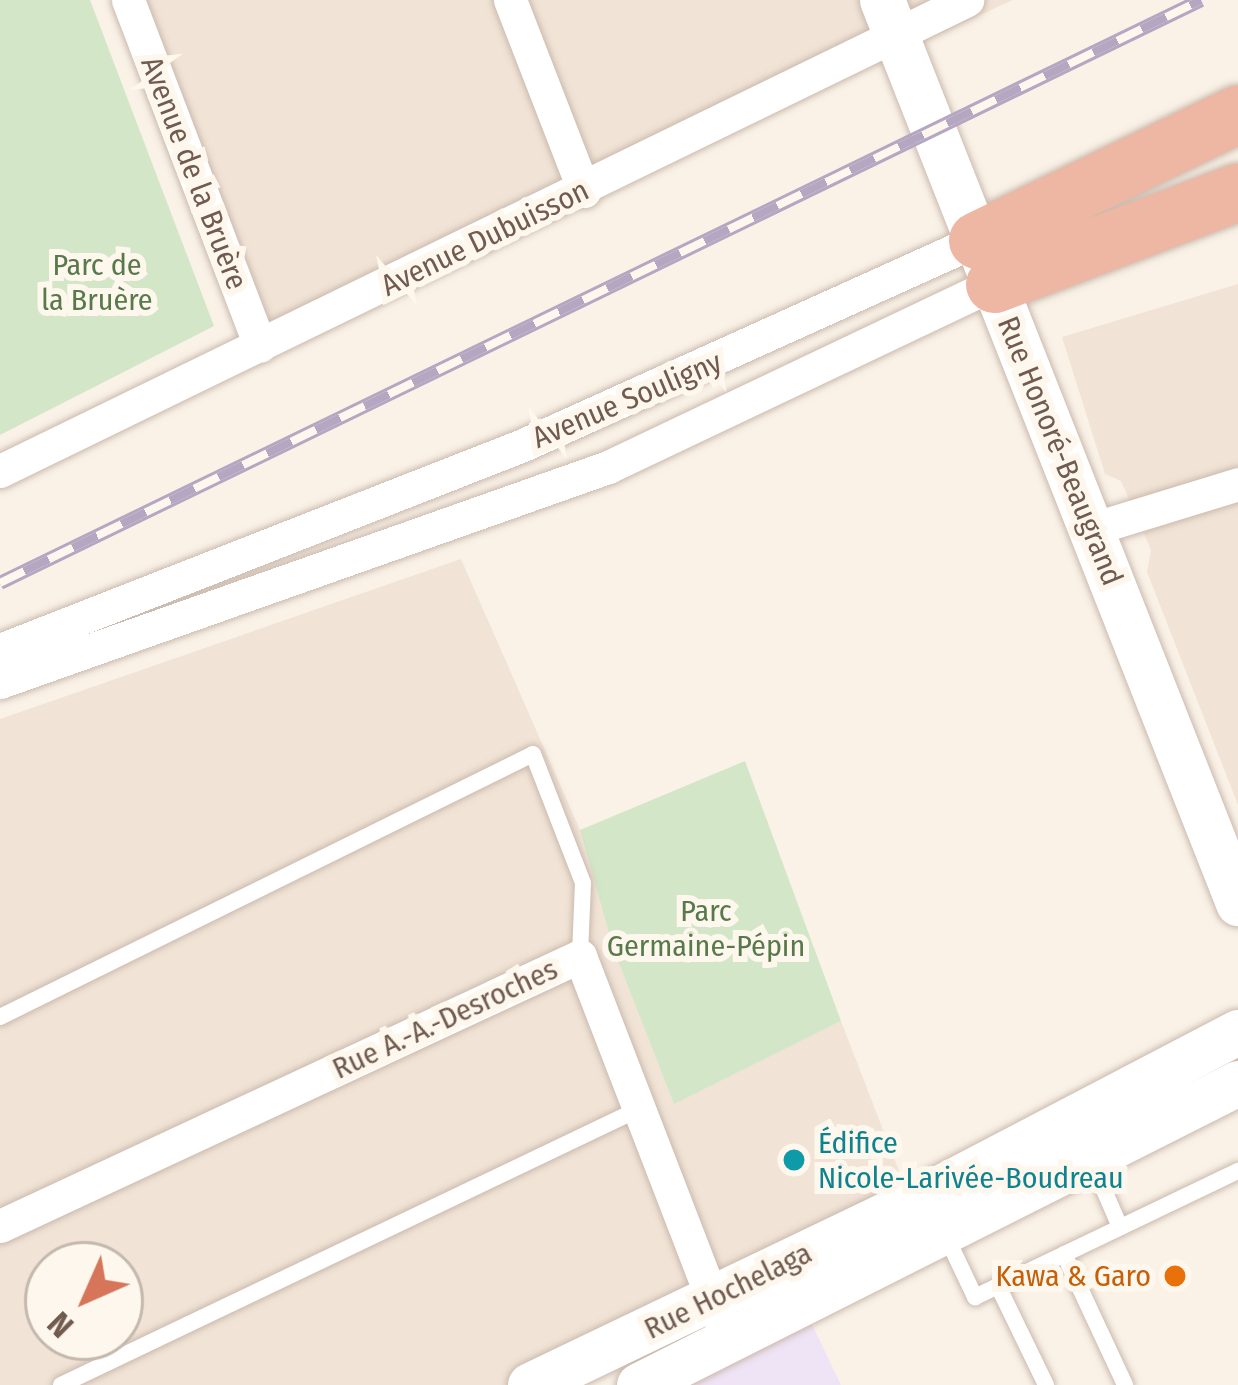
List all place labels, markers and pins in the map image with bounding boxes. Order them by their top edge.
place label: Édifice Nicole-Larivée-Boudreau [818,1125,1124,1196]
marker: Édifice Nicole-Larivée-Boudreau [781,1147,807,1173]
place label: Kawa & Garo [995,1258,1151,1294]
marker: Kawa & Garo [1162,1263,1188,1289]

